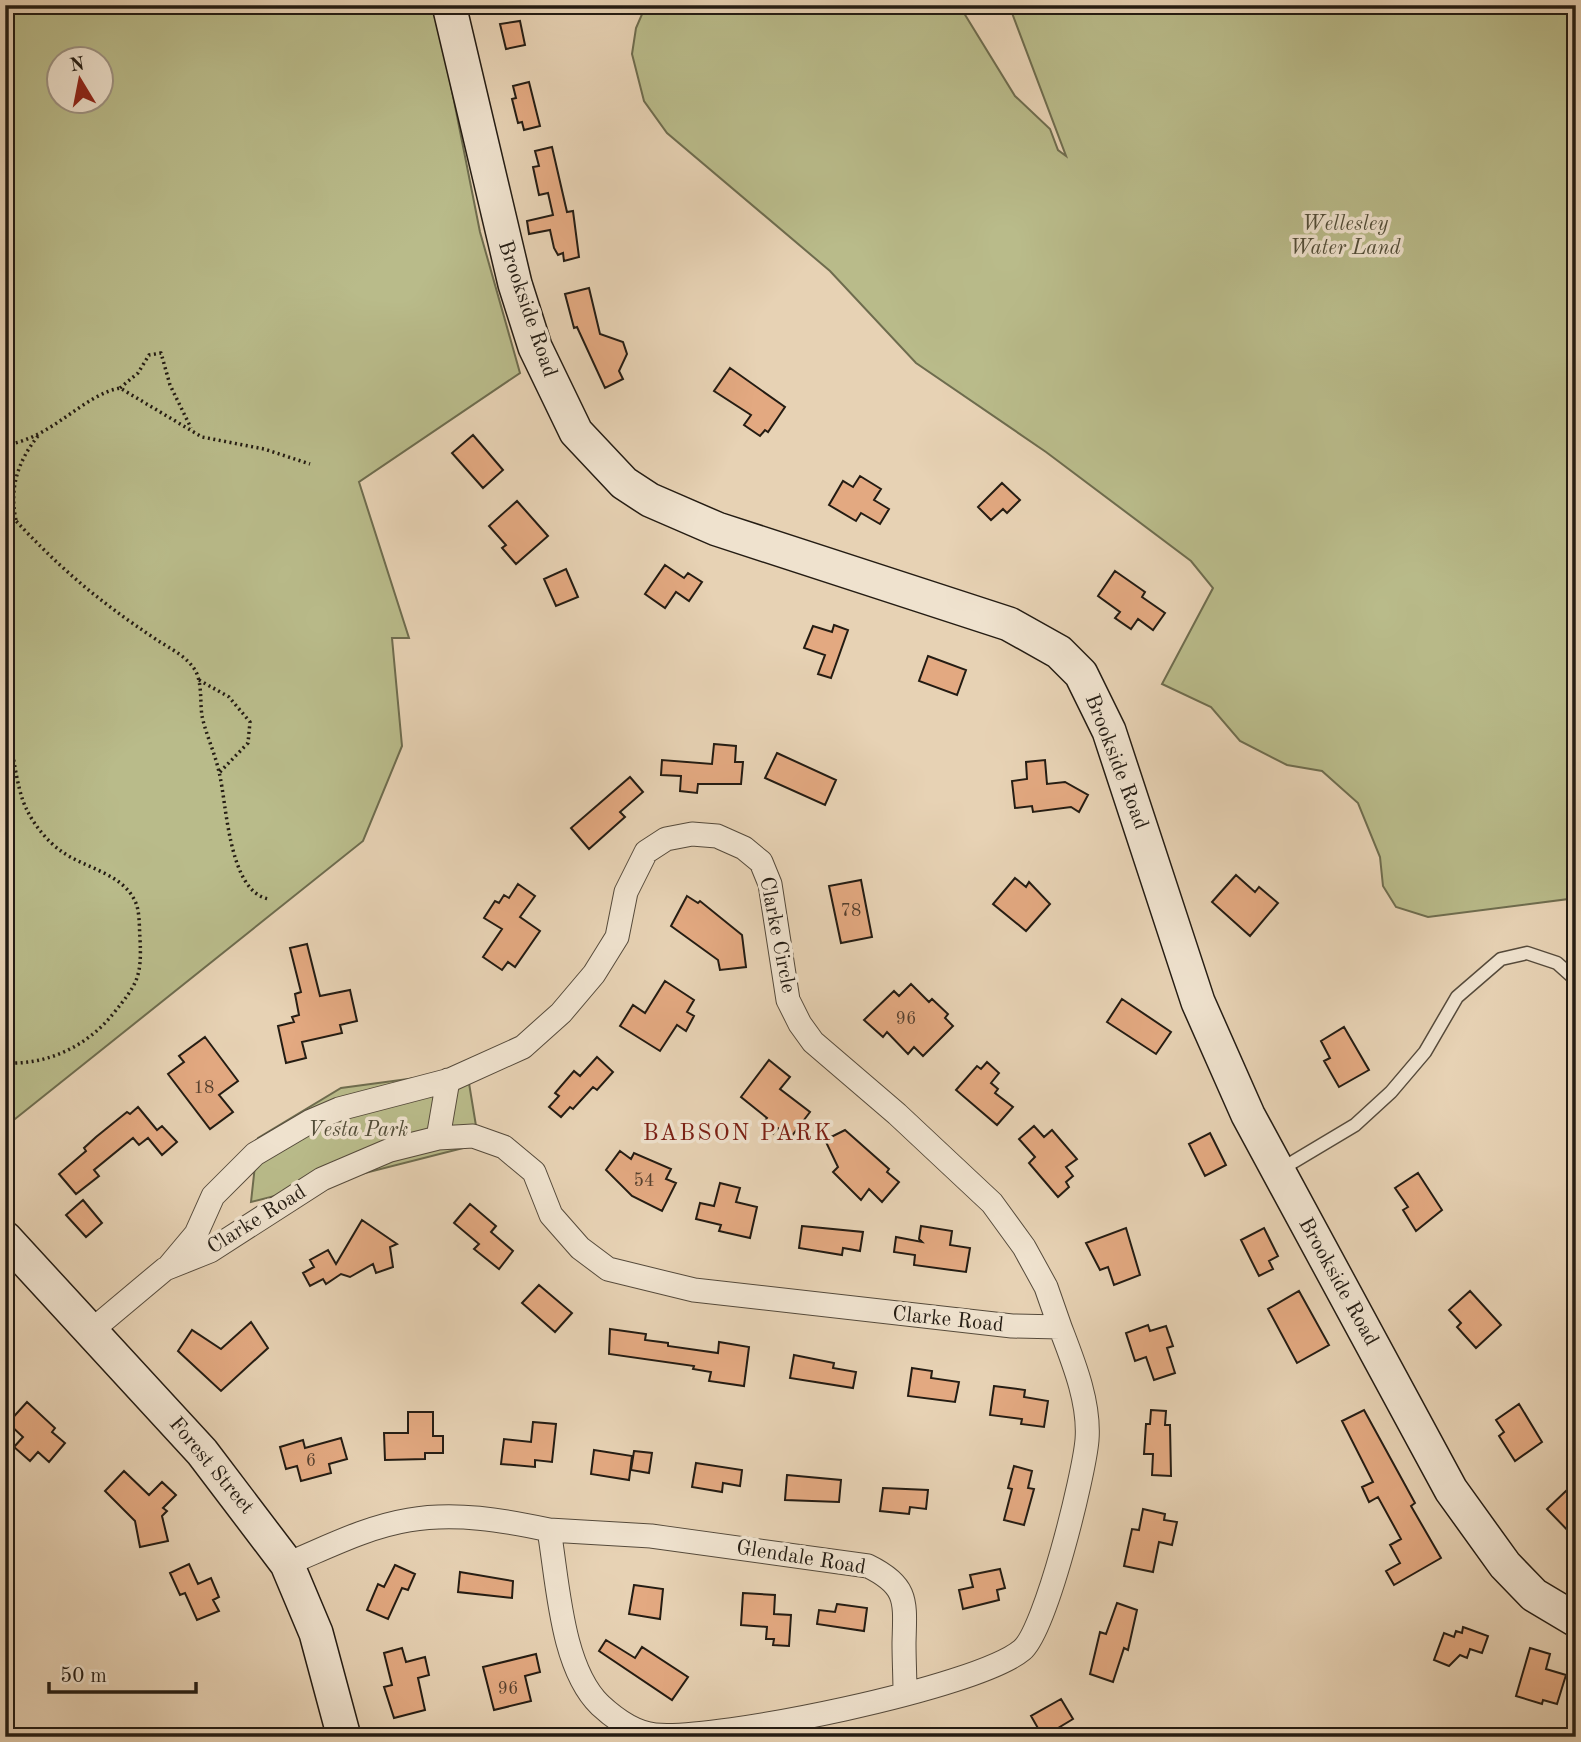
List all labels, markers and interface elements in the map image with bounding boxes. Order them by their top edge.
north arrow [46,46,116,116]
text: N [69,55,87,76]
park label: Wellesley Water Land [1289,214,1401,259]
street label: Brookside Road [494,238,560,380]
street label: Brookside Road [1081,692,1151,833]
street label: Clarke Circle [755,875,799,995]
house number: 78 [841,902,861,920]
house number: 96 [896,1010,916,1028]
house number: 18 [194,1079,214,1097]
park label: Vesta Park [308,1120,408,1141]
district label: BABSON PARK [643,1122,833,1145]
house number: 54 [634,1172,654,1190]
street label: Clarke Road [204,1181,310,1259]
street label: Brookside Road [1294,1214,1382,1350]
street label: Clarke Road [891,1304,1005,1336]
street label: Forest Street [165,1414,257,1518]
house number: 6 [306,1452,316,1470]
street label: Glendale Road [735,1537,867,1579]
scale bar [49,1651,196,1695]
text: 50 m [60,1666,107,1687]
house number: 96 [498,1680,518,1698]

